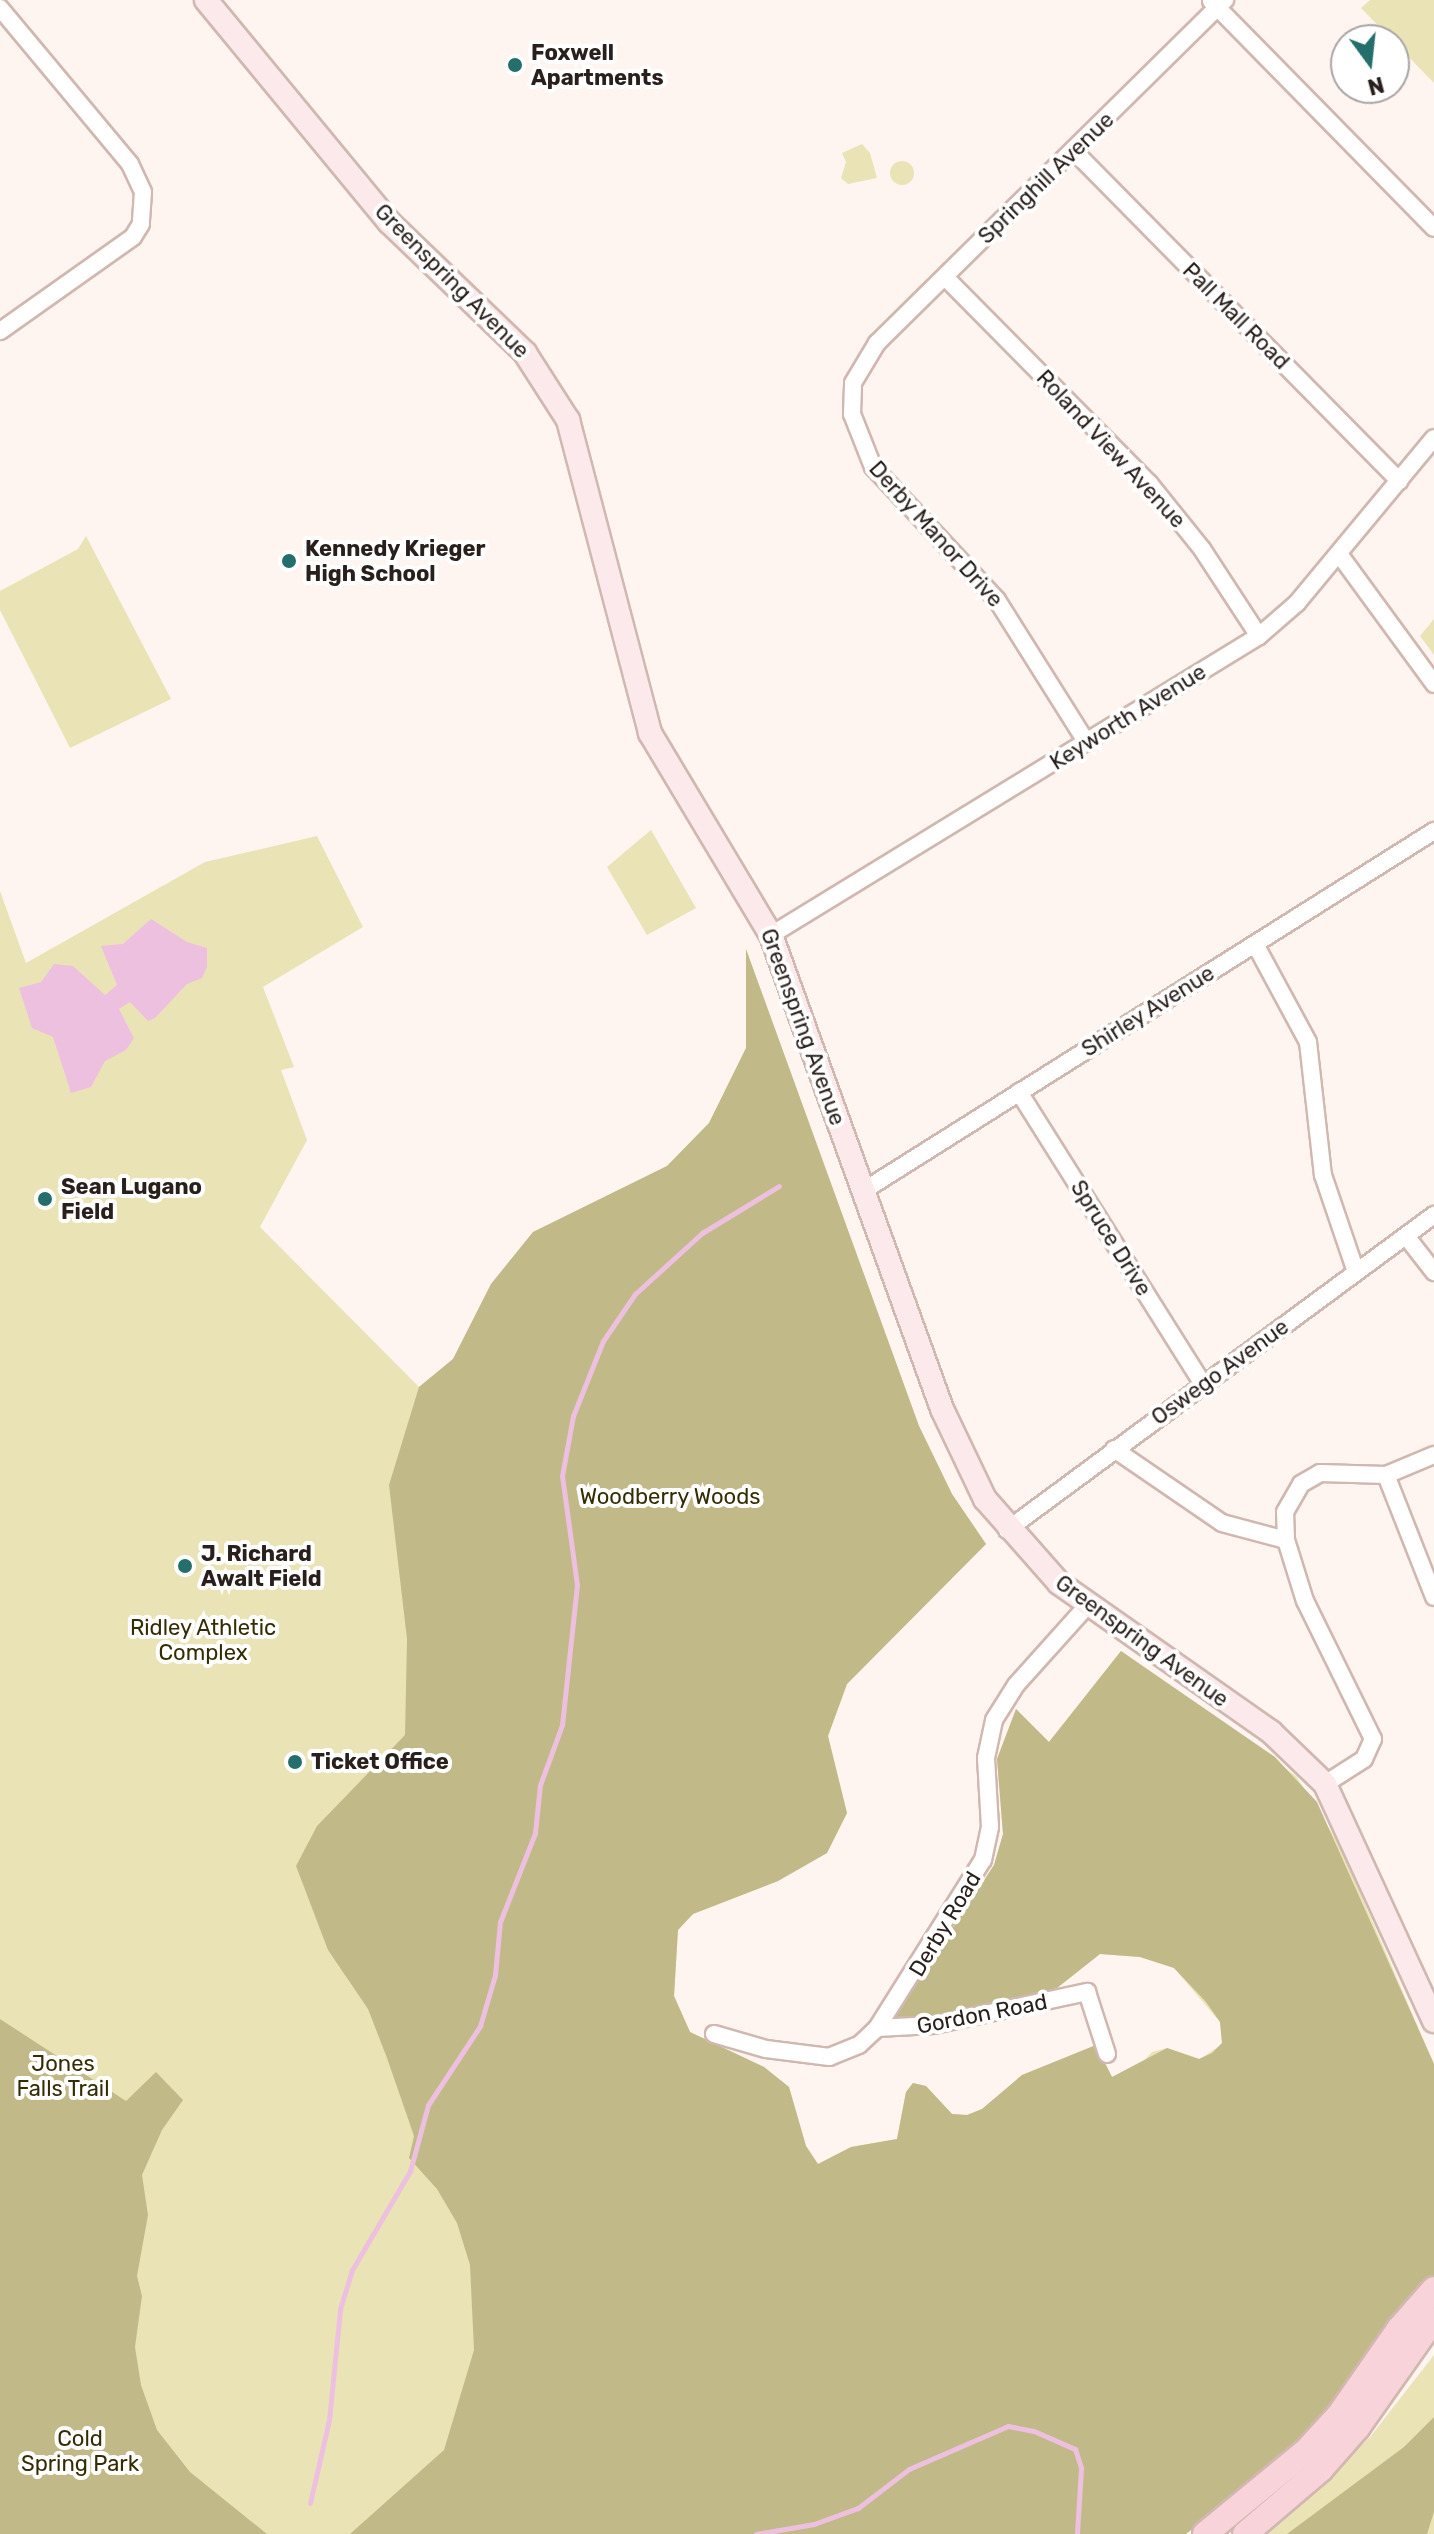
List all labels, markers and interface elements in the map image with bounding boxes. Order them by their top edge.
north arrow [1330,24,1410,104]
place label: Foxwell Apartments [531,39,664,90]
marker: Foxwell Apartments [506,56,524,74]
text: N [1365,71,1387,101]
street label: Springhill Avenue [973,106,1119,250]
street label: Greenspring Avenue [369,198,535,364]
street label: Pall Mall Road [1177,257,1295,375]
street label: Roland View Avenue [1030,364,1192,534]
street label: Derby Manor Drive [863,455,1009,613]
place label: Kennedy Krieger High School [305,535,486,586]
marker: Kennedy Krieger High School [280,552,298,570]
street label: Keyworth Avenue [1045,658,1211,776]
street label: Greenspring Avenue [755,925,851,1129]
street label: Shirley Avenue [1076,959,1220,1063]
place label: Sean Lugano Field [61,1173,202,1224]
street label: Spruce Drive [1065,1175,1157,1301]
marker: Sean Lugano Field [36,1190,54,1208]
street label: Oswego Avenue [1146,1313,1294,1431]
park label: Woodberry Woods [579,1484,761,1510]
place label: J. Richard Awalt Field [201,1540,322,1592]
marker: J. Richard Awalt Field [176,1557,194,1575]
street label: Greenspring Avenue [1050,1569,1234,1713]
park label: Ridley Athletic Complex [129,1614,277,1666]
place label: Ticket Office [311,1749,449,1775]
marker: Ticket Office [286,1753,304,1771]
street label: Derby Road [903,1867,987,1981]
street label: Gordon Road [915,1988,1049,2040]
park label: Jones Falls Trail [16,2050,110,2102]
park label: Cold Spring Park [21,2425,139,2476]

